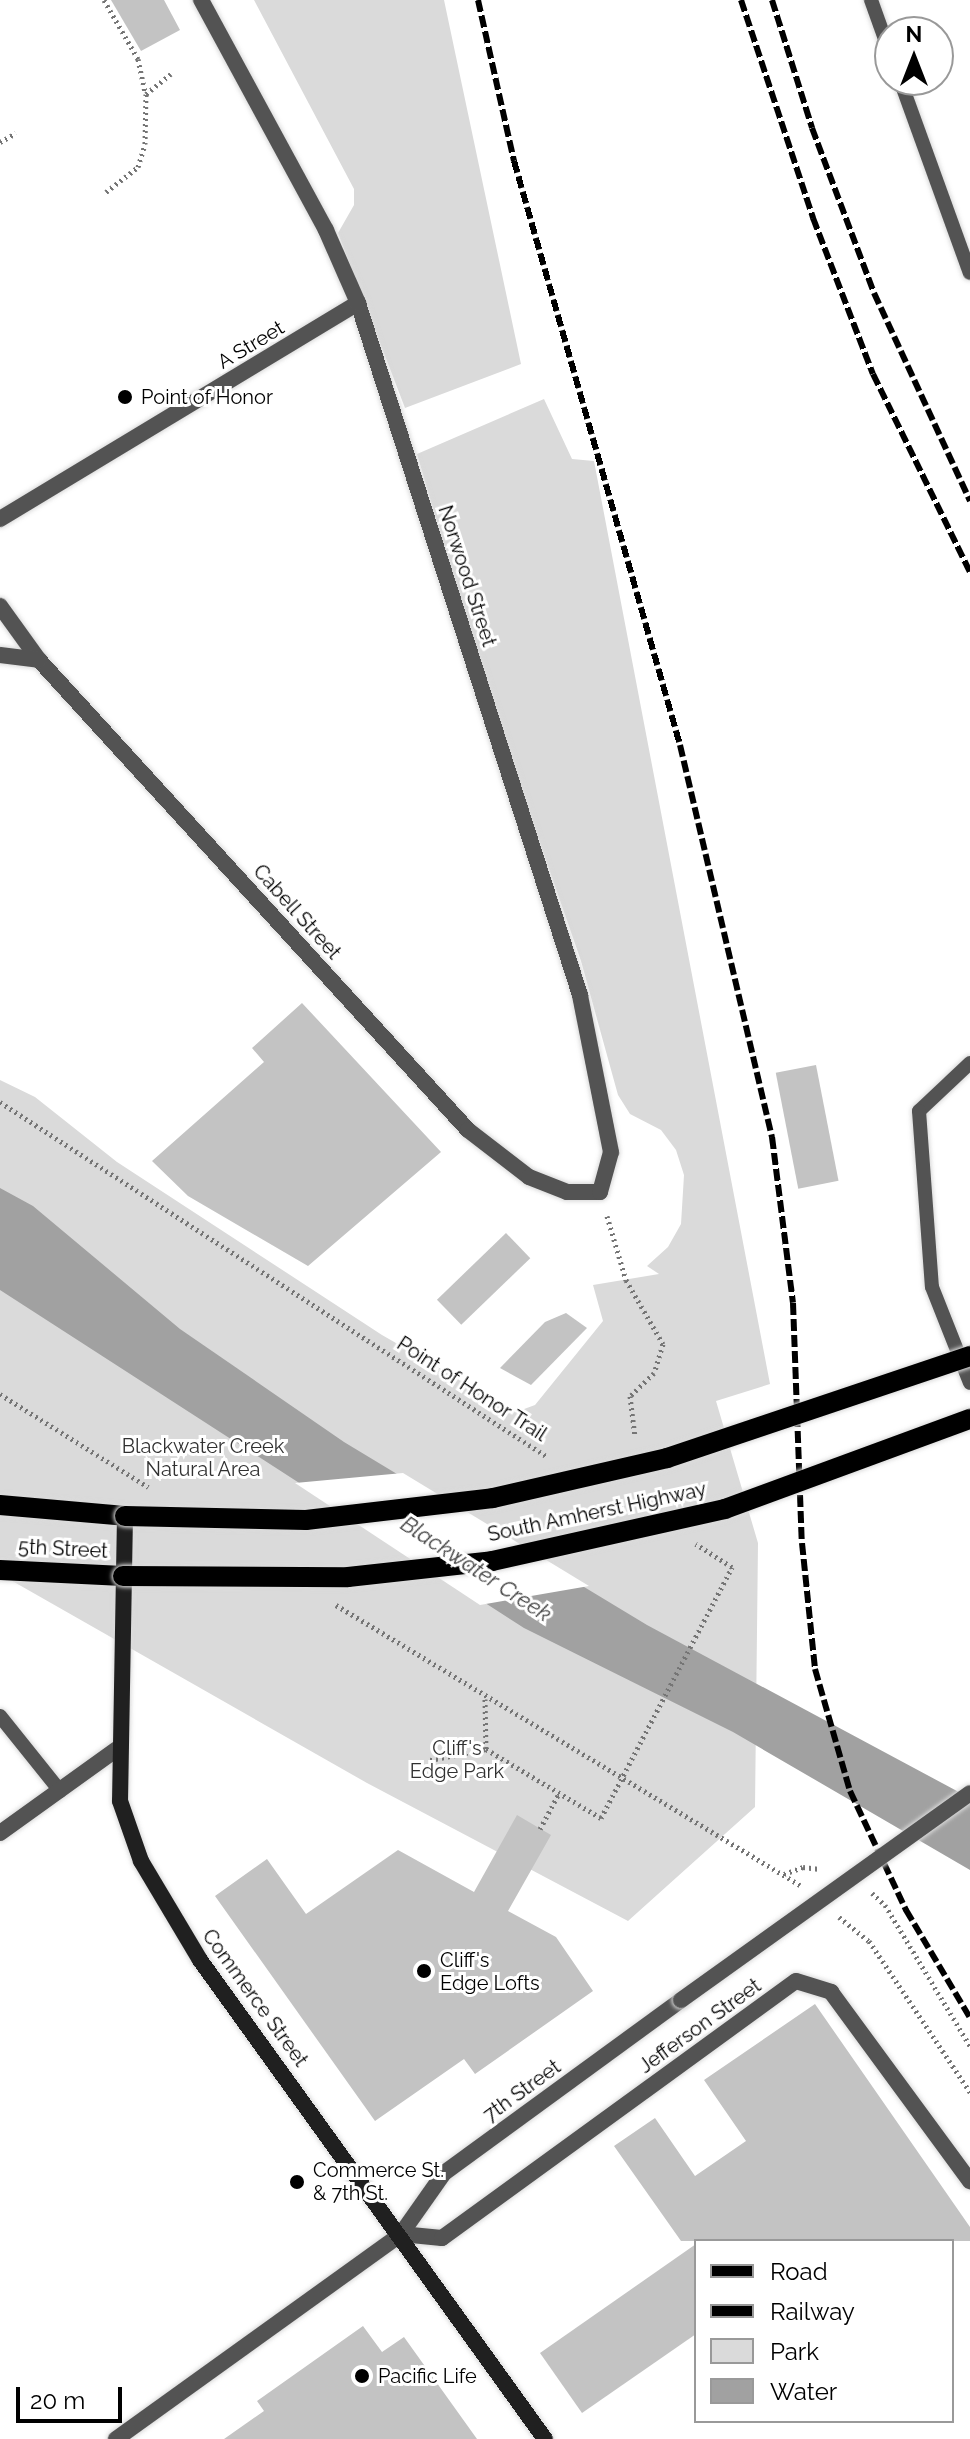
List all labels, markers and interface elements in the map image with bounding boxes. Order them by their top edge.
north arrow [874,16,954,96]
text: N [906,21,922,47]
street label: A Street [213,316,289,374]
place label: Point of Honor [141,385,273,409]
marker: Point of Honor [116,388,134,406]
street label: Norwood Street [433,502,501,650]
street label: Cabell Street [248,859,346,965]
street label: Point of Honor Trail [392,1331,552,1447]
park label: Blackwater Creek Natural Area [122,1435,284,1482]
street label: South Amherst Highway [485,1477,709,1547]
water label: Blackwater Creek [396,1510,556,1628]
street label: 5th Street [18,1535,108,1563]
park label: Cliff's Edge Park [410,1736,504,1783]
street label: Commerce Street [197,1925,313,2071]
place label: Cliff's Edge Lofts [440,1948,540,1995]
marker: Cliff's Edge Lofts [415,1962,433,1980]
street label: Jefferson Street [634,1974,766,2078]
street label: 7th Street [479,2055,565,2127]
place label: Commerce St. & 7th St. [313,2158,444,2205]
marker: Commerce St. & 7th St. [288,2173,306,2191]
legend [694,2239,954,2423]
text: Road [770,2257,828,2286]
text: Railway [770,2297,855,2326]
text: Park [770,2337,819,2366]
place label: Pacific Life [378,2364,477,2388]
marker: Pacific Life [353,2367,371,2385]
scale bar [20,2371,126,2421]
text: Water [770,2377,837,2406]
text: 20 m [30,2386,85,2415]

